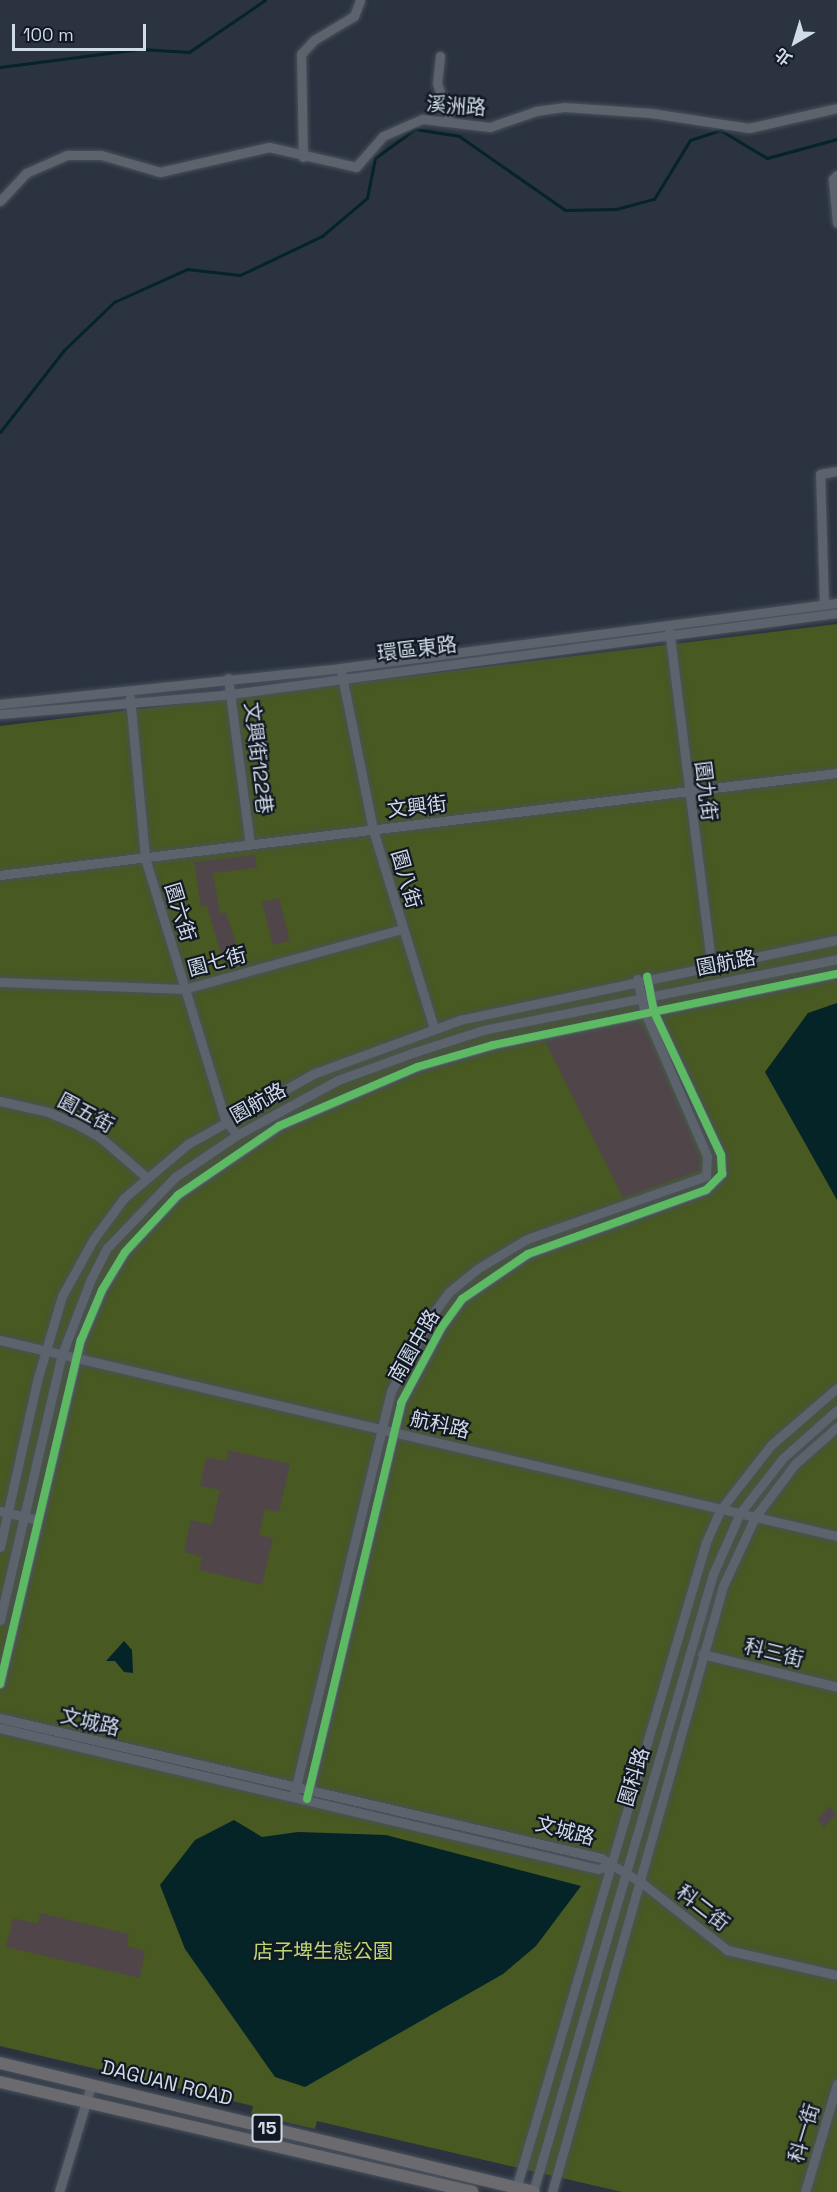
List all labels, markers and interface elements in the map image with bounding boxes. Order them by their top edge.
scale bar [15,12,148,50]
north arrow [765,12,825,72]
text: 100 m [23,23,74,46]
text: 北 [771,43,796,70]
street label: 溪洲路 [425,92,487,120]
street label: 環區東路 [376,632,458,666]
street label: 文興街122巷 [239,701,277,815]
street label: 園九街 [690,760,722,822]
street label: 文興街 [386,791,448,823]
street label: 園八街 [386,847,426,911]
street label: 園六街 [160,880,200,944]
street label: 園七街 [185,943,249,981]
street label: 園航路 [694,945,758,981]
street label: 園航路 [226,1078,290,1128]
street label: 園五街 [54,1088,118,1138]
street label: 南園中路 [384,1305,444,1387]
street label: 航科路 [408,1407,472,1443]
street label: 科三街 [742,1634,806,1672]
street label: 文城路 [58,1704,122,1740]
street label: 園科路 [614,1745,654,1809]
street label: 文城路 [533,1812,597,1850]
street label: 科二街 [672,1880,734,1936]
park label: 店子埤生態公園 [253,1939,393,1963]
street label: DAGUAN ROAD [99,2055,235,2111]
street label: 科一街 [784,2101,824,2165]
road number: 15 [250,2113,284,2143]

